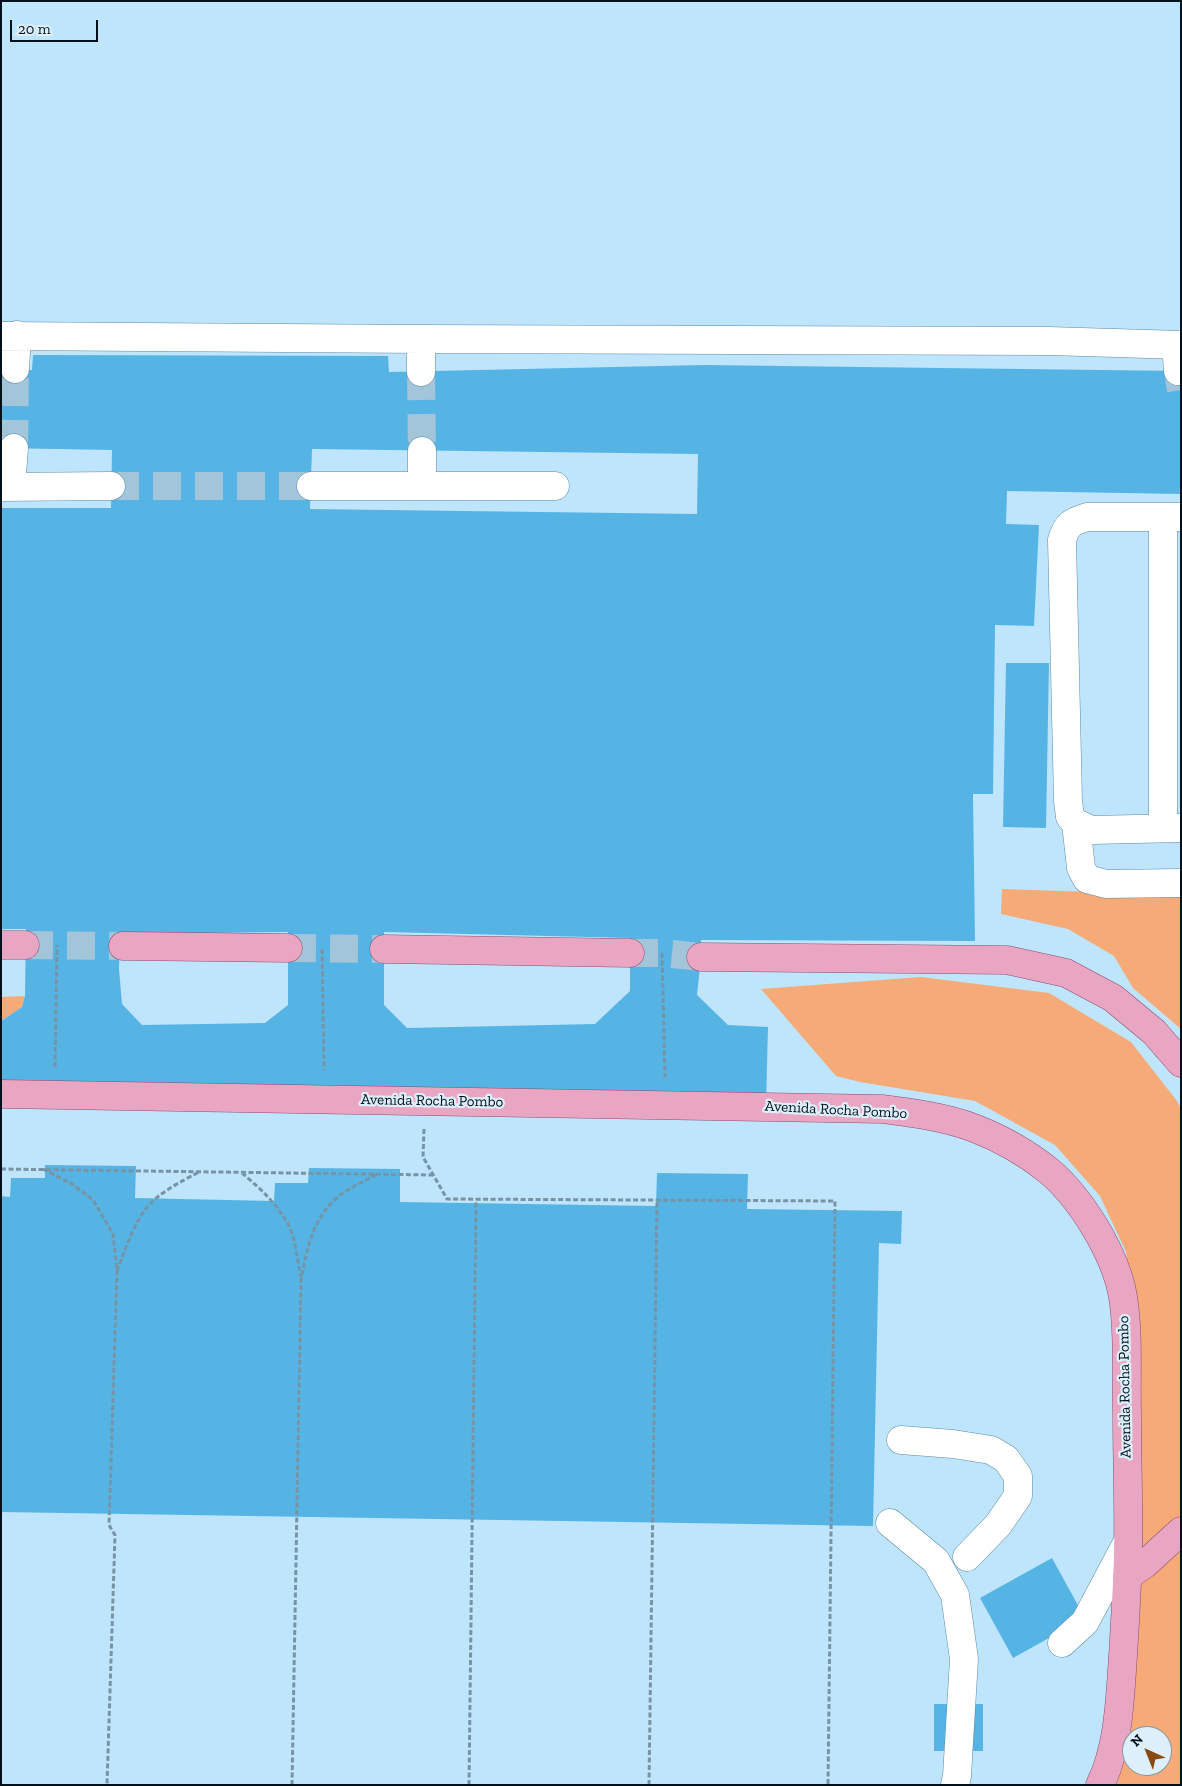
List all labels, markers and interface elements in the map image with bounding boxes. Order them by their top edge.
scale bar [12,10,100,42]
text: 20 m [18,20,51,38]
street label: Avenida Rocha Pombo [361,1091,503,1111]
street label: Avenida Rocha Pombo [764,1097,908,1123]
street label: Avenida Rocha Pombo [1115,1316,1135,1458]
north arrow [1122,1726,1172,1776]
text: N [1127,1731,1147,1750]

